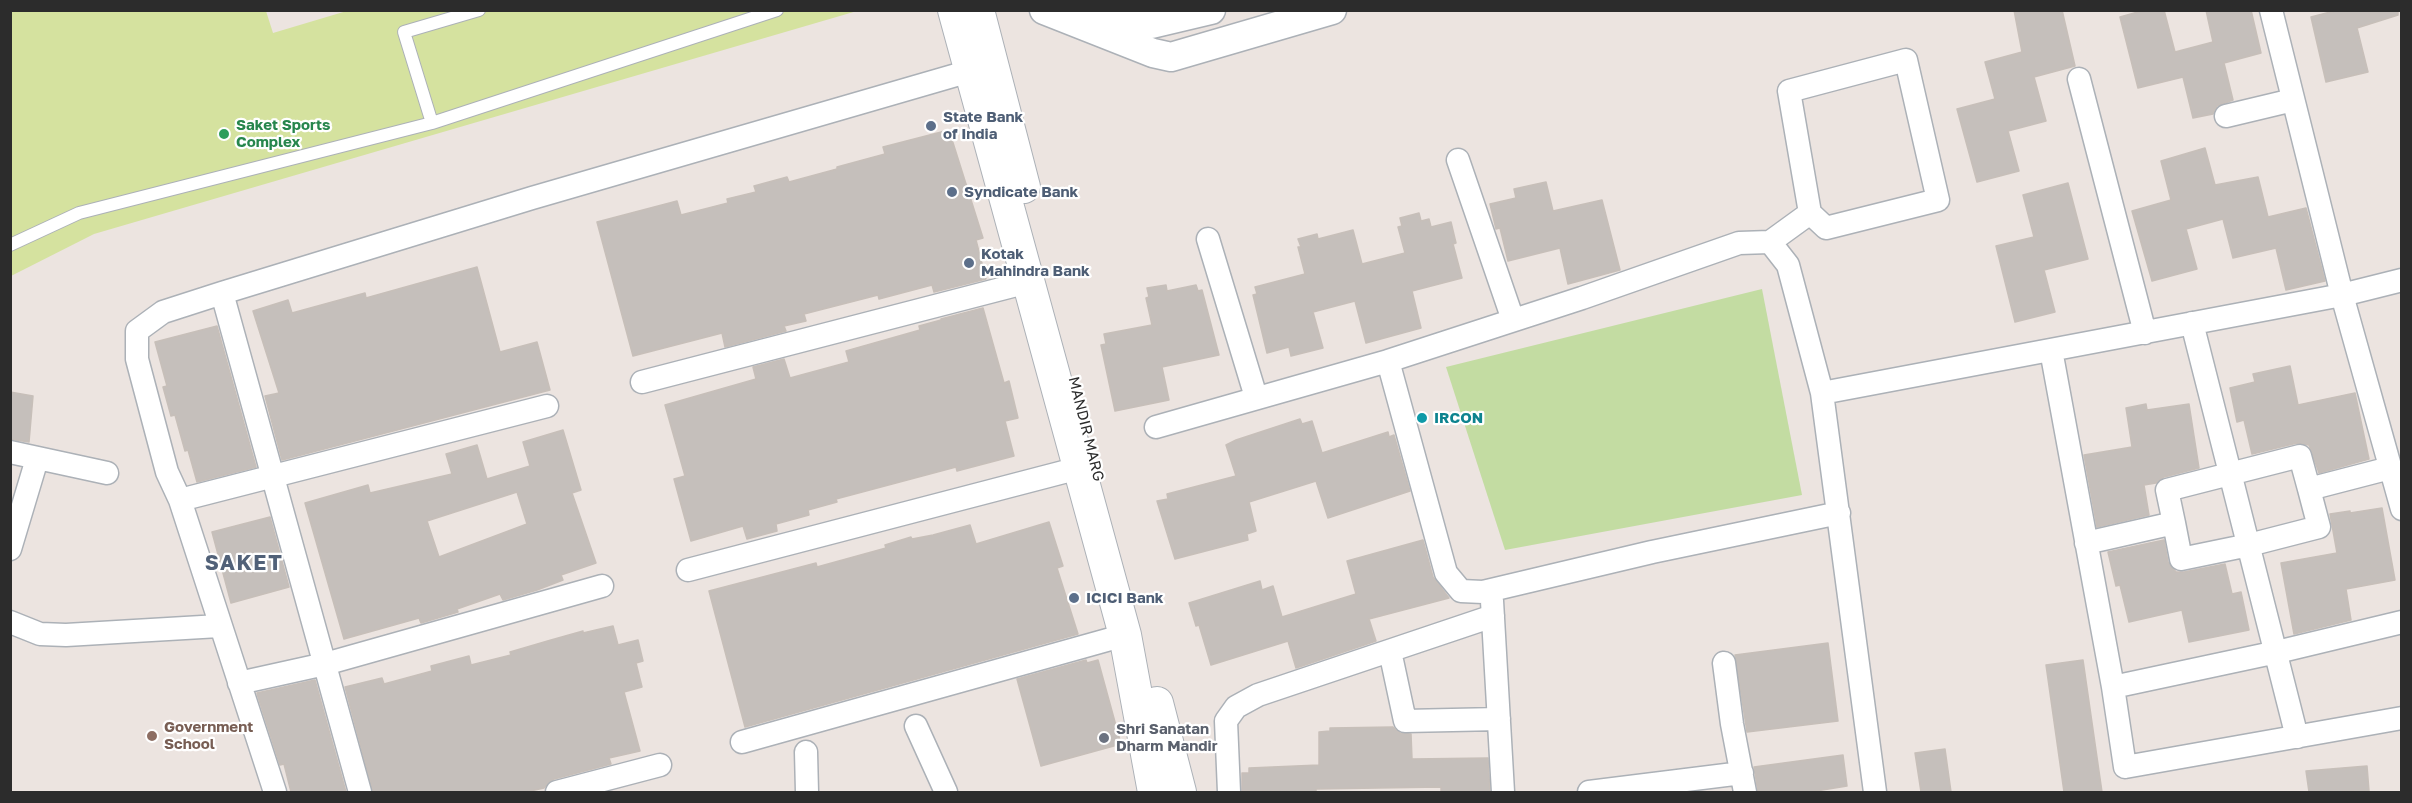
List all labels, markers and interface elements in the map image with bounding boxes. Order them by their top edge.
place label: State Bank of India [943,108,1023,143]
place label: Saket Sports Complex [236,116,330,151]
marker: State Bank of India [924,119,938,133]
marker: Saket Sports Complex [217,127,231,141]
place label: Syndicate Bank [964,183,1078,201]
marker: Syndicate Bank [945,185,959,199]
place label: Kotak Mahindra Bank [981,245,1090,280]
marker: Kotak Mahindra Bank [962,256,976,270]
street label: MANDIR MARG [1064,375,1108,483]
place label: IRCON [1434,409,1483,427]
marker: IRCON [1415,411,1429,425]
district label: SAKET [205,550,283,576]
place label: ICICI Bank [1086,589,1163,607]
marker: ICICI Bank [1067,591,1081,605]
place label: Government School [164,718,253,753]
place label: Shri Sanatan Dharm Mandir [1116,720,1218,755]
marker: Government School [145,729,159,743]
marker: Shri Sanatan Dharm Mandir [1097,731,1111,745]

